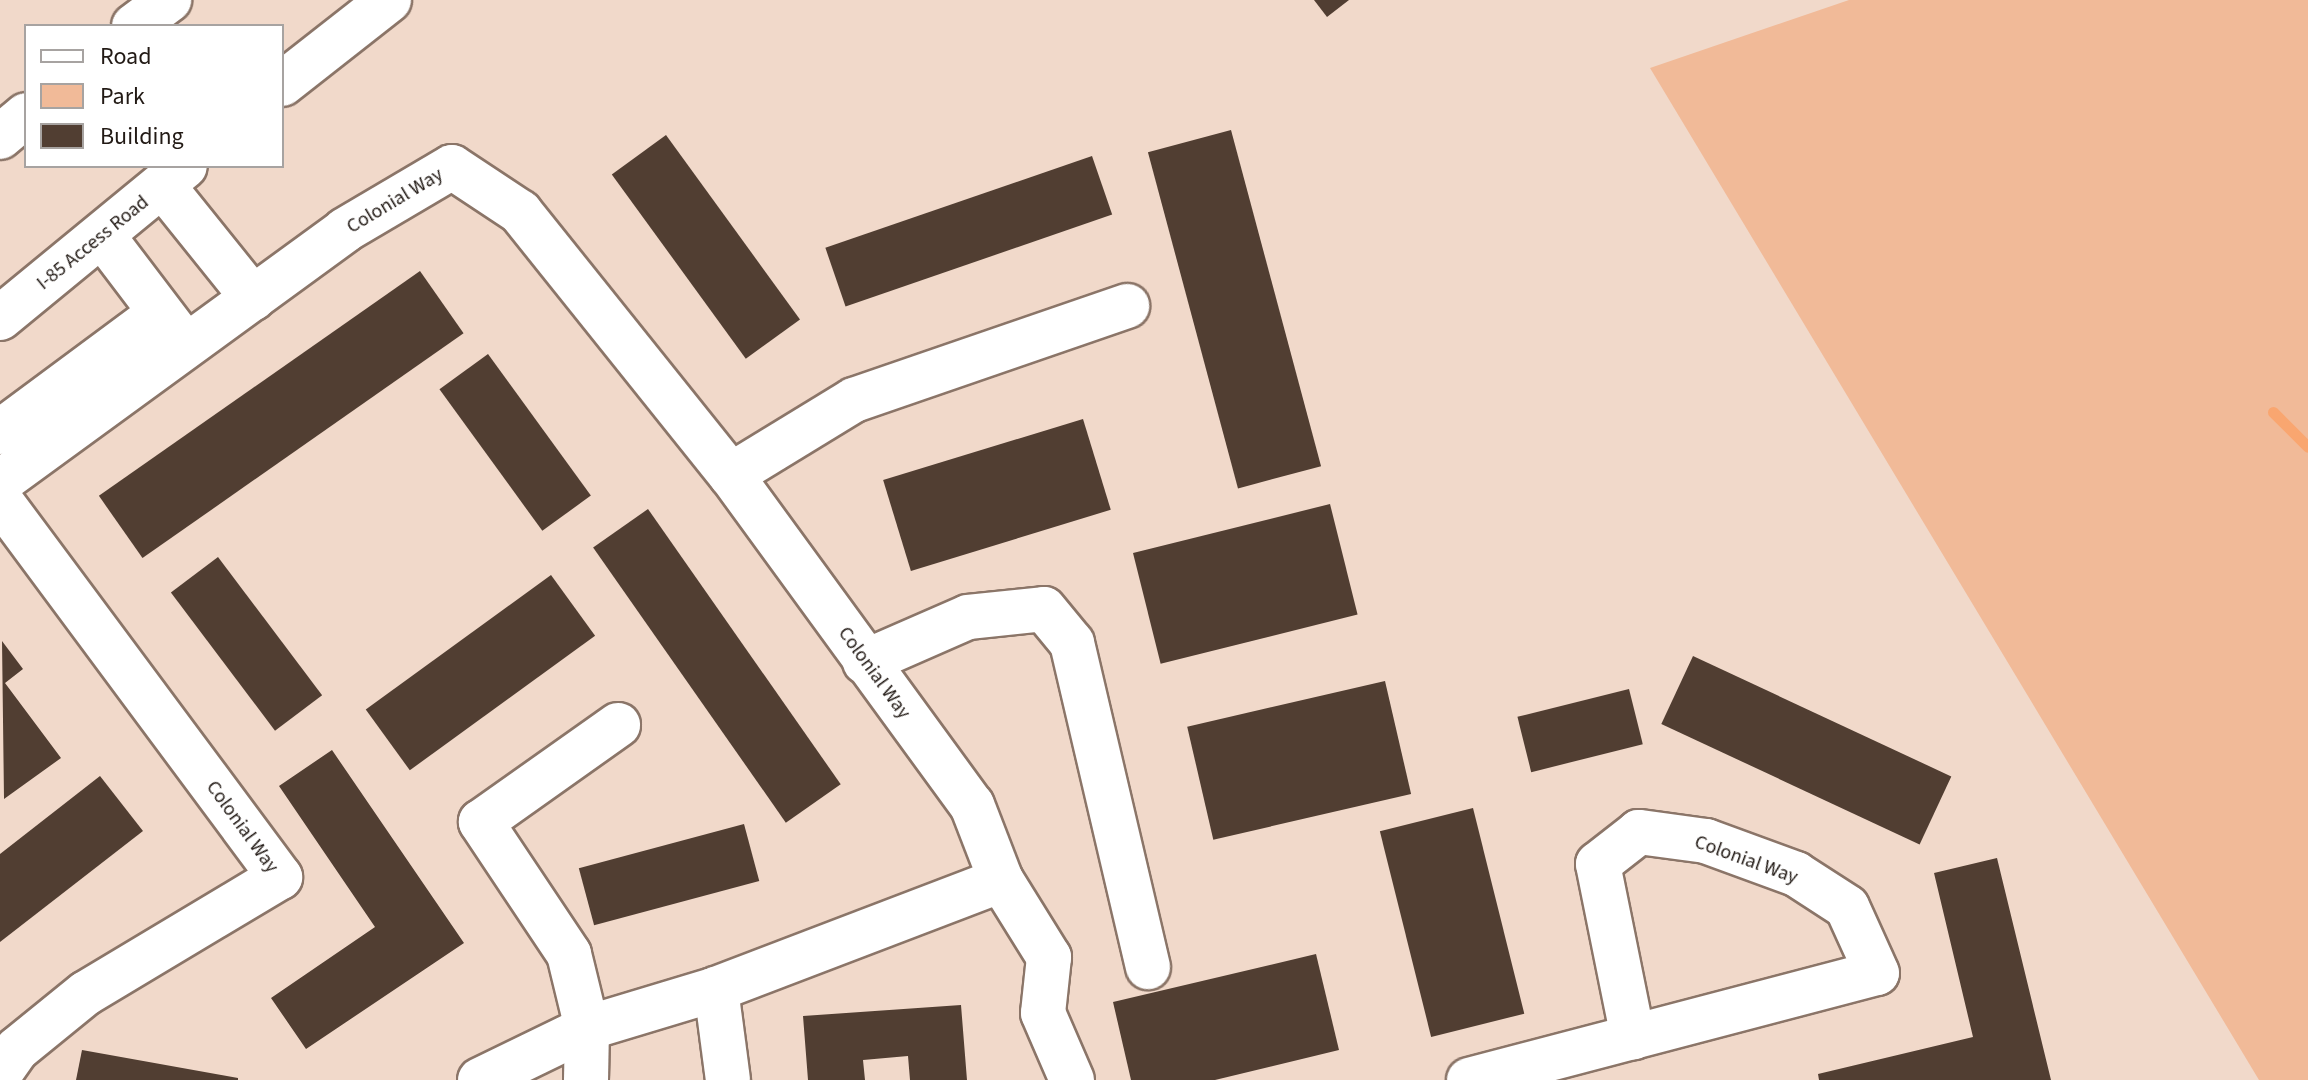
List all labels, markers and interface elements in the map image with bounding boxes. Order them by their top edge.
legend [24,24,284,168]
text: Road [100,39,152,74]
text: Park [100,79,145,114]
text: Building [100,119,184,154]
street label: Colonial Way [343,163,447,239]
street label: I-85 Access Road [32,190,154,296]
street label: Colonial Way [833,622,915,724]
street label: Colonial Way [201,776,283,878]
street label: Colonial Way [1691,830,1801,890]

